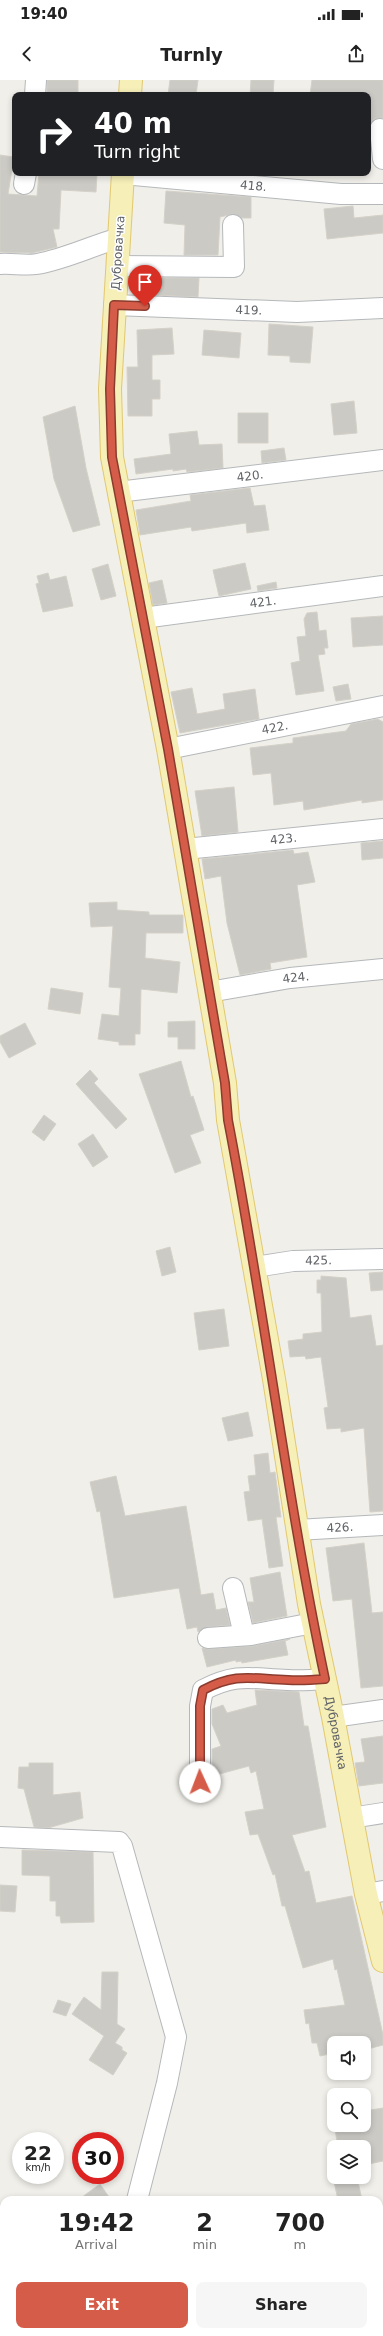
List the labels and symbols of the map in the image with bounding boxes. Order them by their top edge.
street label: 418. [239,178,267,194]
street label: Дубровачка [108,215,128,291]
pin [128,265,162,306]
street label: 419. [235,303,263,318]
street label: 420. [236,468,264,485]
street label: 421. [249,593,277,611]
street label: 422. [260,718,289,737]
street label: 423. [269,831,298,847]
street label: 424. [281,969,310,986]
street label: 425. [305,1253,332,1268]
street label: 426. [326,1520,354,1535]
street label: Дубровачка [322,1695,350,1771]
position arrow [179,1761,221,1803]
speed limit sign: 30 [72,2132,124,2184]

